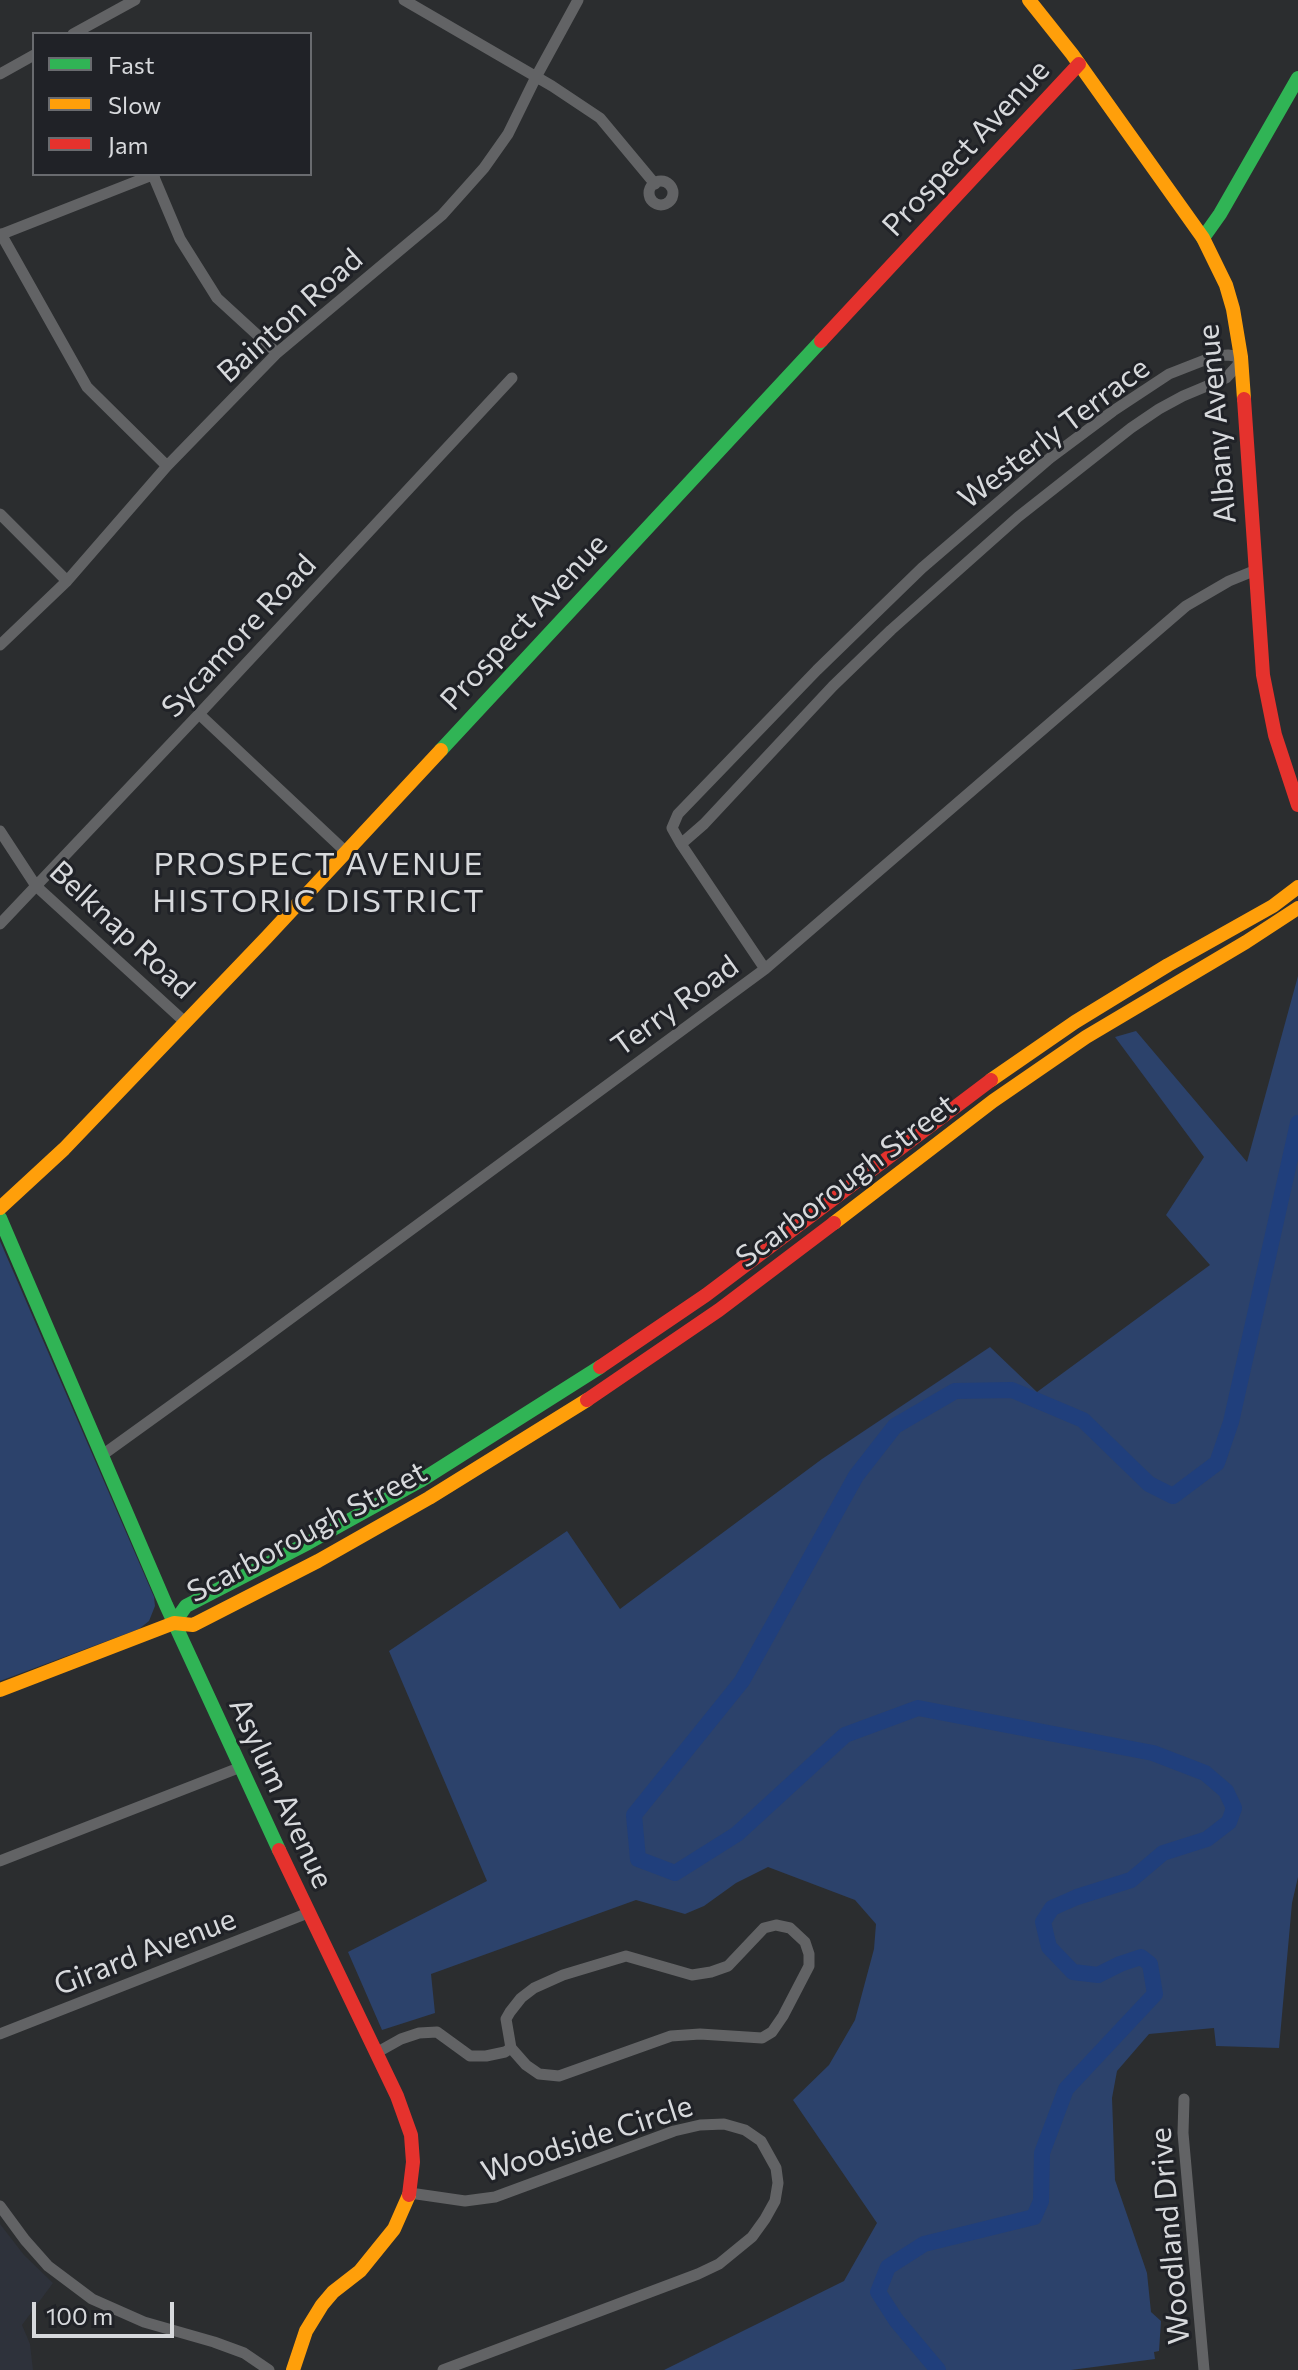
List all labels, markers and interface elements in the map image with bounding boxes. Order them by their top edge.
legend [32,32,312,176]
text: Fast [108,50,155,79]
street label: Prospect Avenue [875,52,1057,244]
text: Slow [108,90,161,119]
text: Jam [108,130,148,159]
street label: Bainton Road [210,241,370,391]
street label: Albany Avenue [1190,323,1244,525]
street label: Westerly Terrace [952,350,1156,516]
street label: Prospect Avenue [433,526,615,718]
street label: Sycamore Road [154,547,324,725]
district label: PROSPECT AVENUE HISTORIC DISTRICT [152,845,486,920]
street label: Belknap Road [42,854,202,1006]
street label: Terry Road [605,948,745,1064]
street label: Scarborough Street [729,1087,963,1275]
street label: Scarborough Street [181,1454,433,1610]
street label: Asylum Avenue [221,1692,341,1894]
street label: Girard Avenue [49,1901,241,2003]
street label: Woodside Circle [477,2088,697,2190]
street label: Woodland Drive [1143,2126,1197,2346]
scale bar [36,2286,178,2336]
text: 100 m [46,2301,113,2330]

